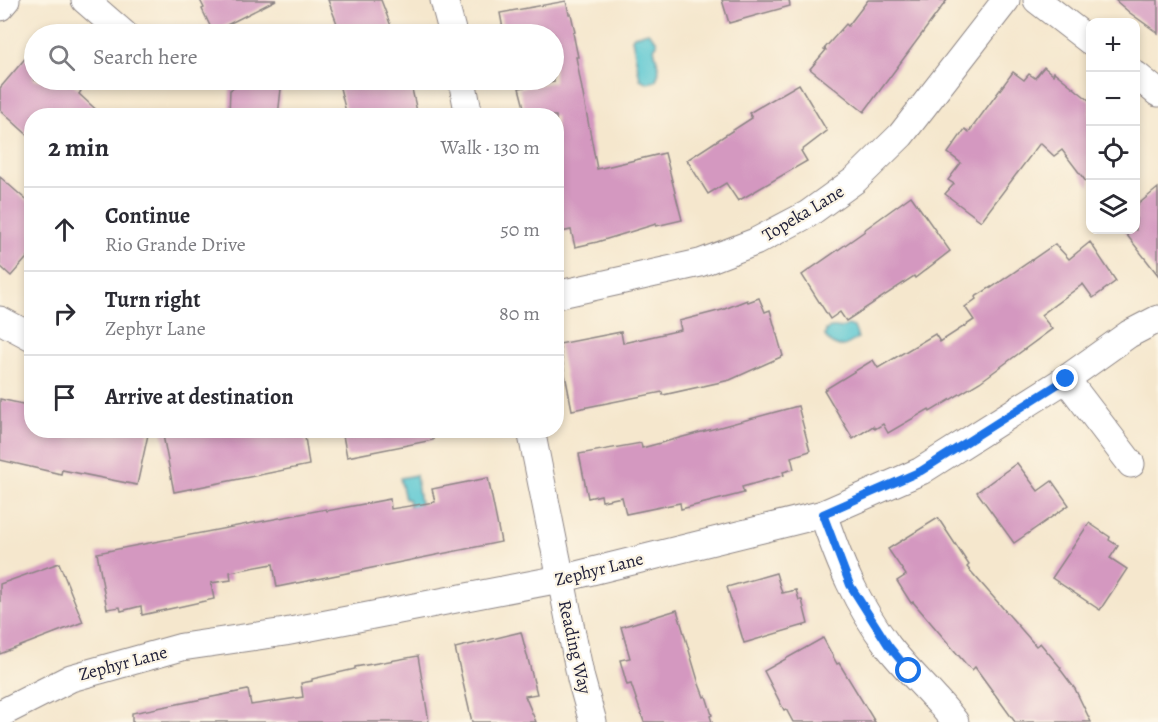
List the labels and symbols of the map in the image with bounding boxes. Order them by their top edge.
street label: Topeka Lane [758,179,848,247]
route end [1052,365,1078,391]
street label: Zephyr Lane [552,546,646,592]
street label: Reading Way [553,598,598,697]
street label: Zephyr Lane [76,640,170,686]
route start [895,657,921,683]

